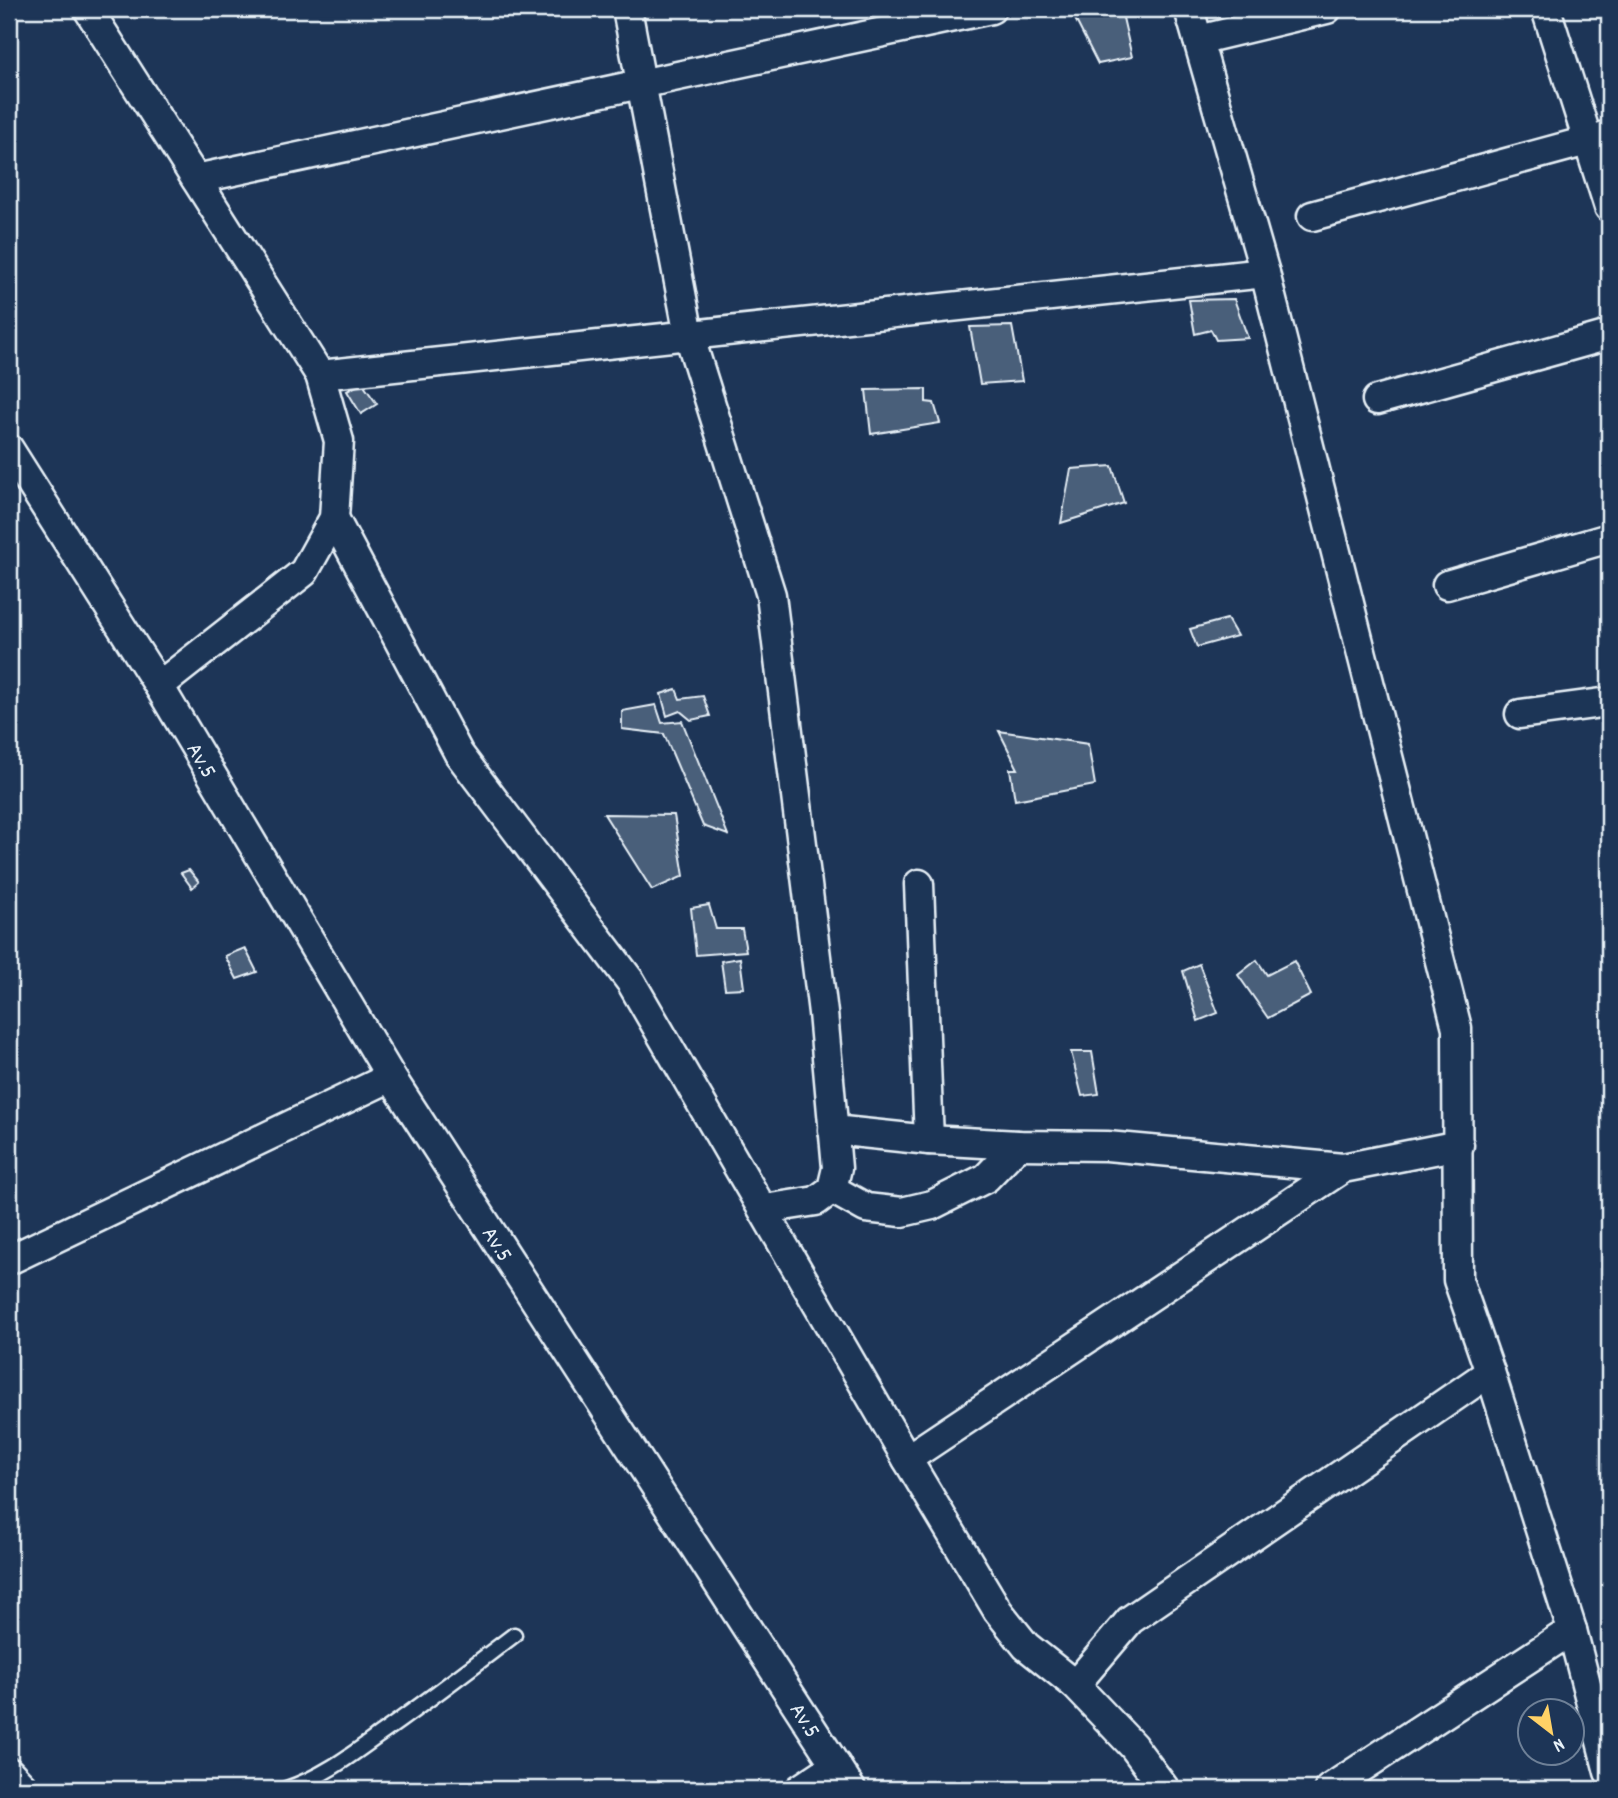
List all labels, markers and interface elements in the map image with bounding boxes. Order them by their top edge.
street label: Av.5 [176,737,223,786]
street label: Av.5 [472,1221,519,1269]
north arrow [1516,1696,1586,1766]
street label: Av.5 [779,1697,827,1746]
text: N [1547,1730,1569,1758]

